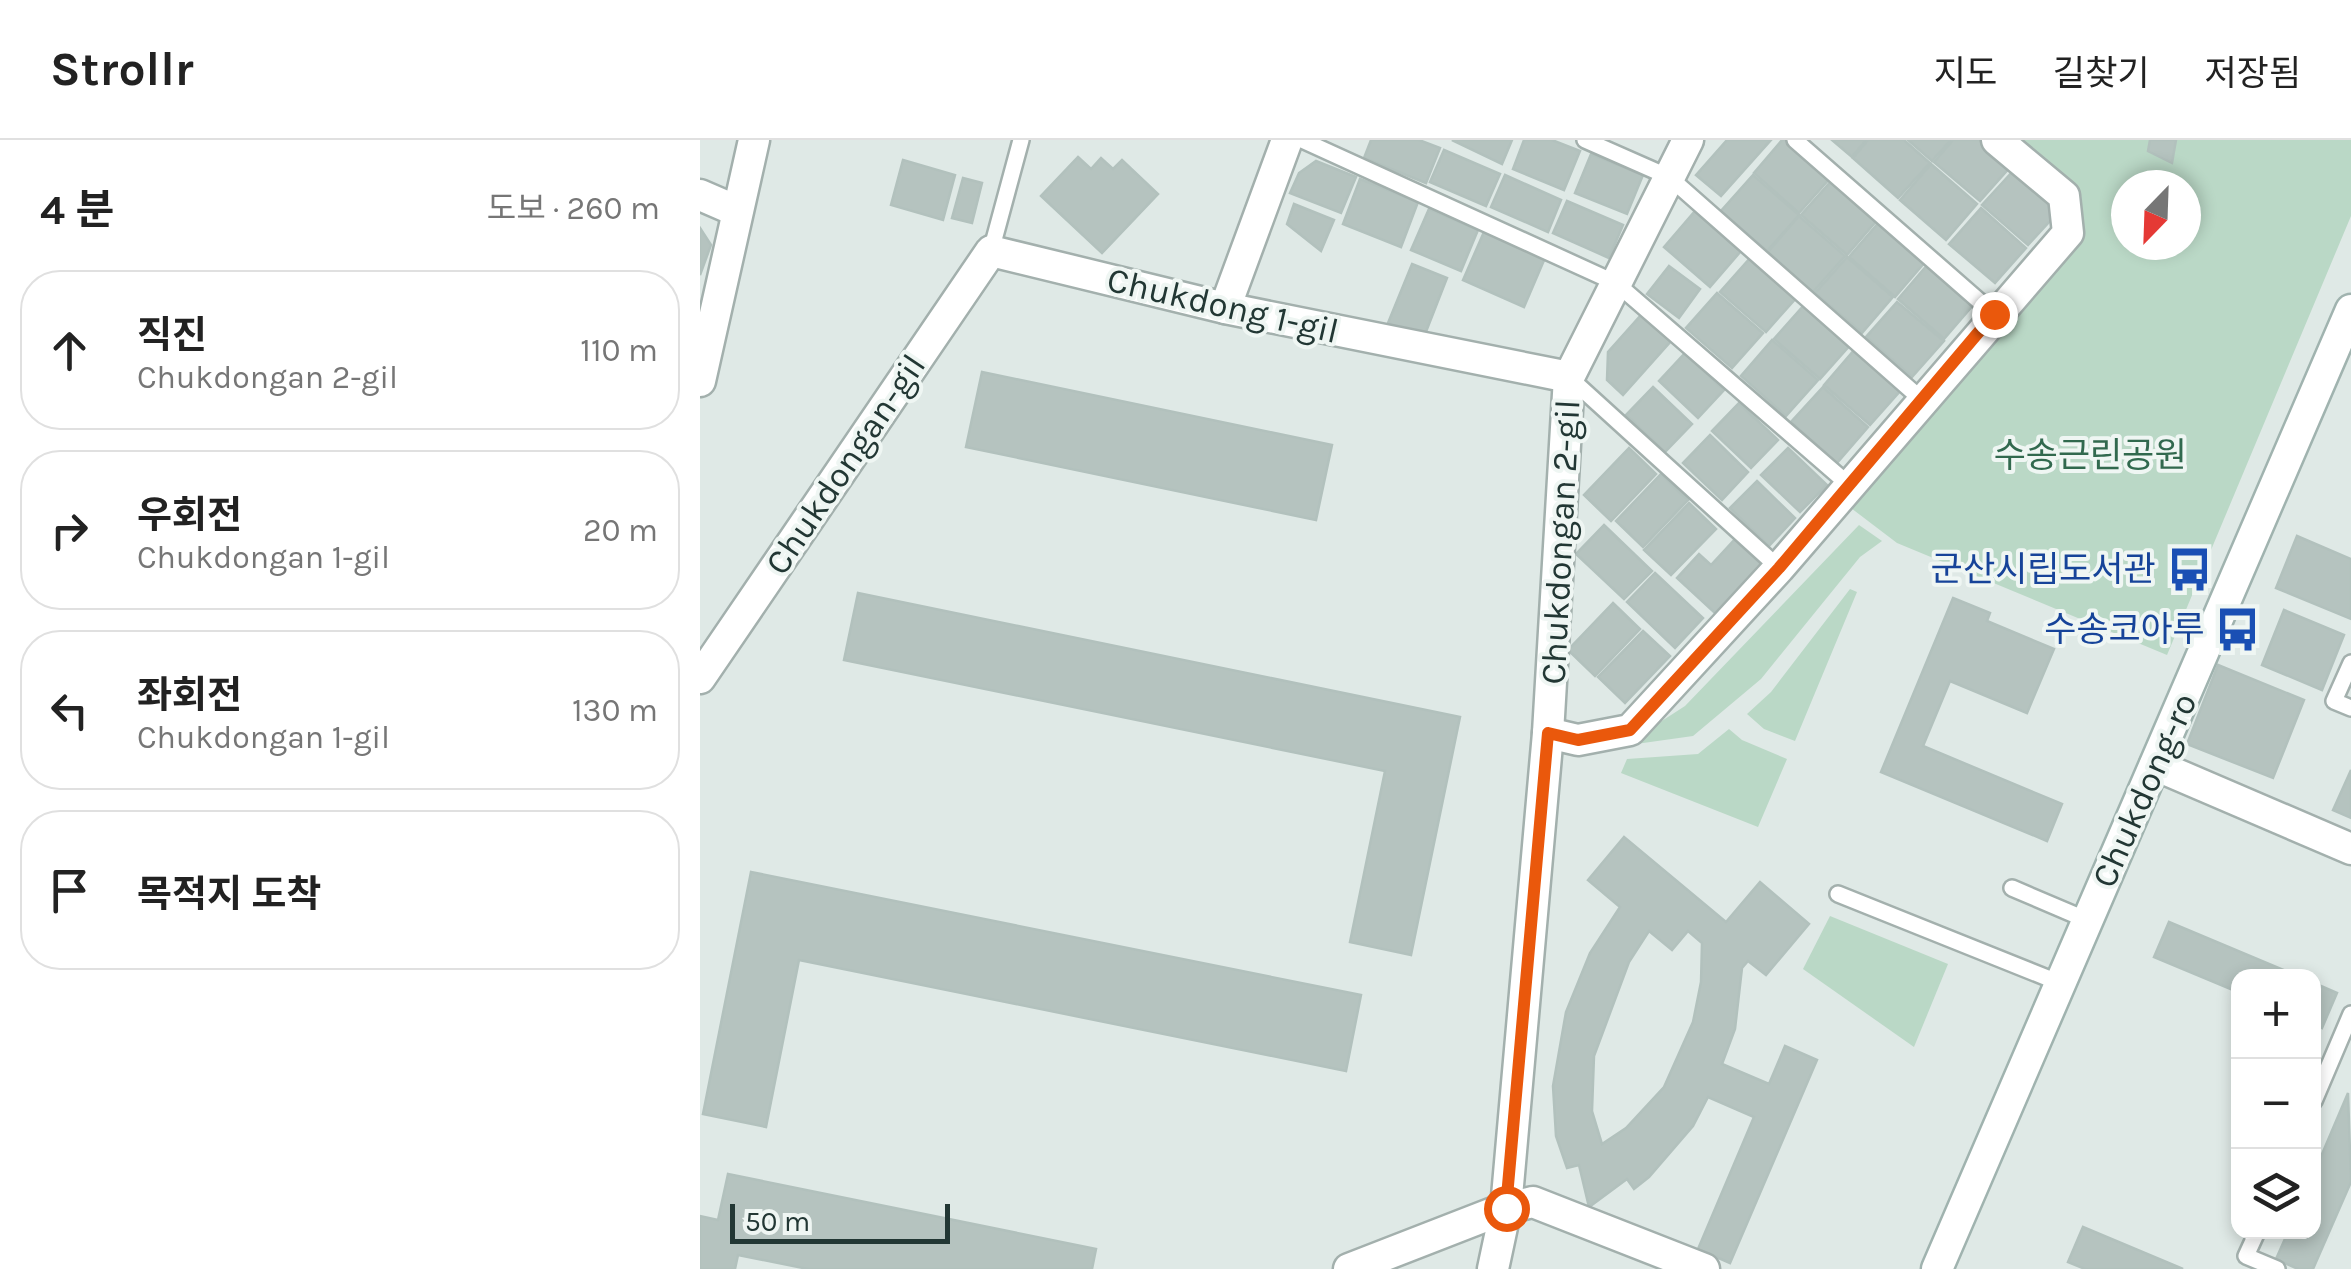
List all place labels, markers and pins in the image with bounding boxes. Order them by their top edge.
bus stop icon: 군산시립도서관 [2165,545,2213,593]
place label: 군산시립도서관 [1931,549,2156,590]
bus stop icon: 수송코아루 [2214,605,2262,653]
place label: 수송코아루 [2044,609,2205,650]

